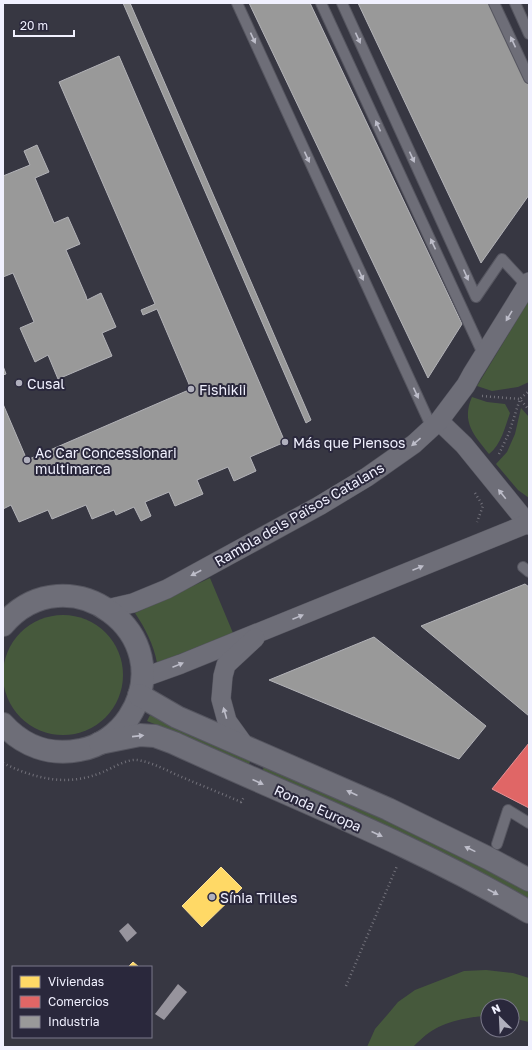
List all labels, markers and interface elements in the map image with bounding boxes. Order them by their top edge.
scale bar [14,12,74,38]
text: 20 m [20,18,48,33]
one-way arrow [250,33,256,44]
one-way arrow [355,33,361,44]
one-way arrow [510,37,516,48]
one-way arrow [375,120,381,132]
one-way arrow [304,151,310,162]
one-way arrow [409,151,415,162]
one-way arrow [430,239,436,250]
one-way arrow [359,269,365,281]
one-way arrow [463,269,469,281]
one-way arrow [505,310,512,322]
place label: Cusal [27,375,65,392]
marker: Cusal [14,378,24,388]
place label: Fishikii [199,381,246,398]
marker: Fishikii [186,384,196,394]
one-way arrow [413,387,419,399]
place label: Más que Piensos [293,434,405,451]
marker: Más que Piensos [280,437,290,447]
one-way arrow [410,438,421,447]
place label: Ac Car Concessionari multimarca [35,444,177,477]
marker: Ac Car Concessionari multimarca [22,455,32,465]
street label: Rambla dels Països Catalans [211,458,387,570]
one-way arrow [498,488,507,499]
one-way arrow [413,565,424,571]
one-way arrow [191,570,202,576]
one-way arrow [292,613,304,619]
one-way arrow [173,662,185,668]
one-way arrow [222,707,228,719]
one-way arrow [132,733,144,739]
one-way arrow [252,779,264,785]
street label: Ronda Europa [272,781,364,835]
one-way arrow [346,790,358,796]
one-way arrow [371,831,382,837]
one-way arrow [464,846,475,852]
one-way arrow [488,888,499,895]
place label: Sínia Trilles [220,889,297,906]
marker: Sínia Trilles [207,892,217,902]
legend [12,966,152,1038]
text: Viviendas [48,974,104,989]
text: Comercios [48,994,109,1009]
north arrow [480,998,520,1038]
text: N [489,1001,502,1016]
text: Industria [48,1014,100,1029]

